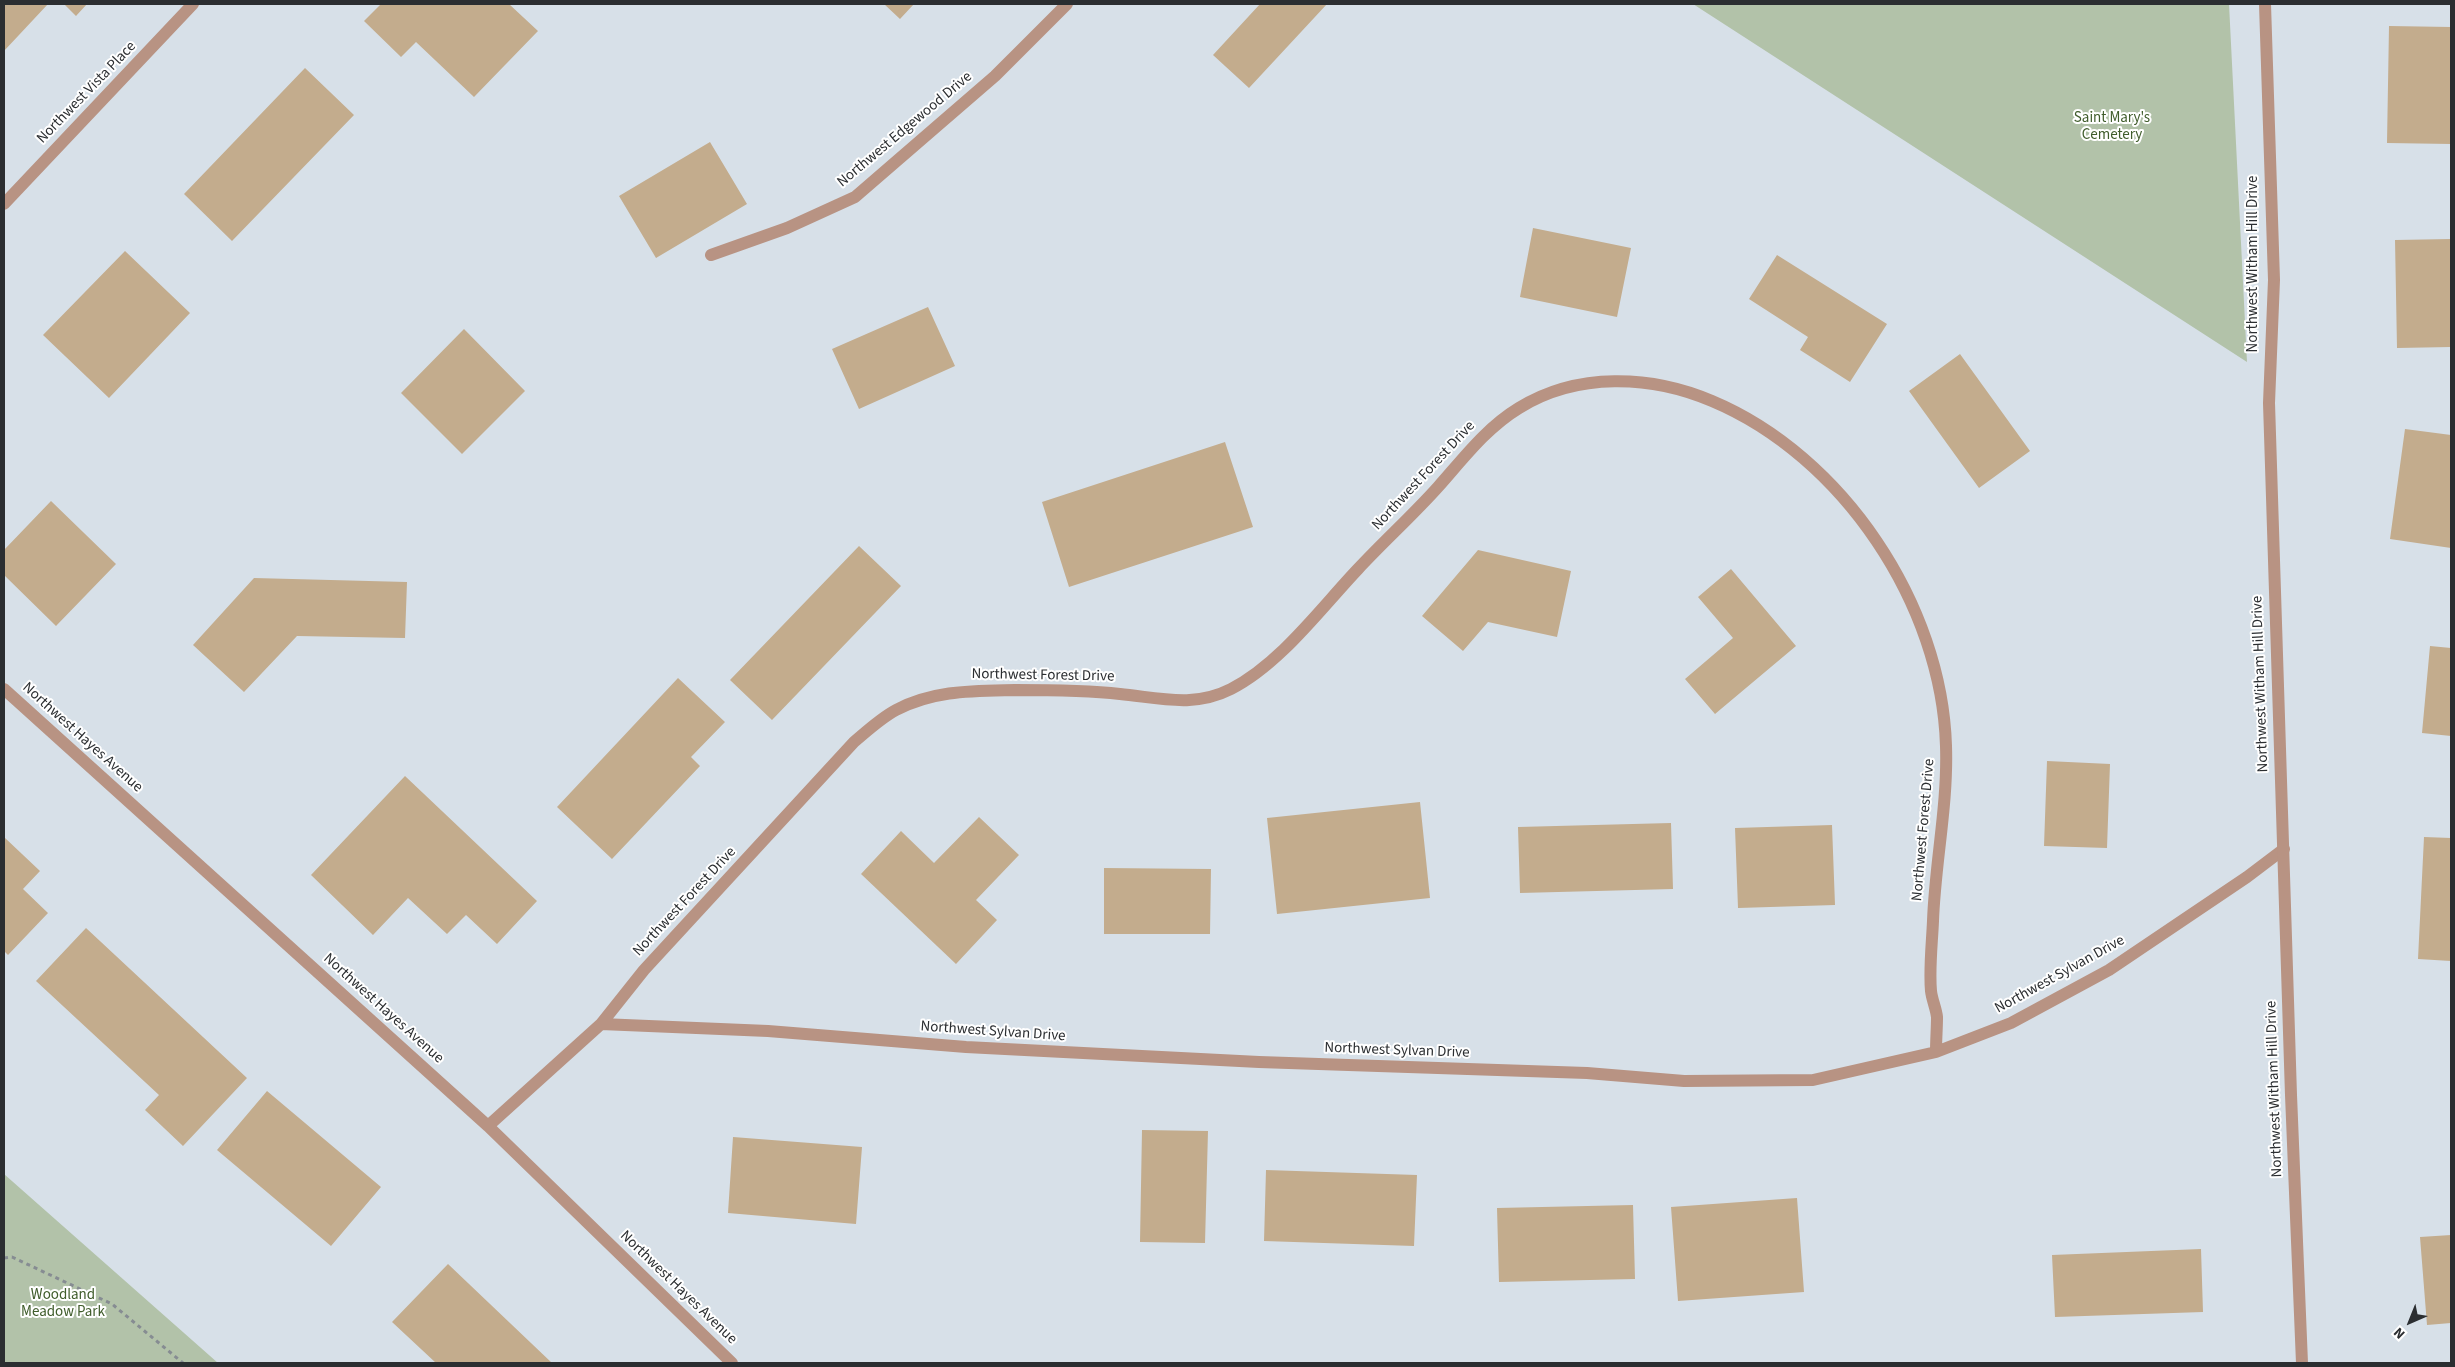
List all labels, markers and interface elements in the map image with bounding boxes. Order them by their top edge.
street label: Northwest Vista Place [34,38,140,148]
street label: Northwest Edgewood Drive [834,68,976,192]
park label: Saint Mary's Cemetery [2074,110,2150,145]
street label: Northwest Witham Hill Drive [2245,176,2263,352]
street label: Northwest Forest Drive [1369,418,1479,534]
street label: Northwest Witham Hill Drive [2249,595,2273,773]
street label: Northwest Forest Drive [971,666,1115,686]
street label: Northwest Hayes Avenue [18,679,146,797]
street label: Northwest Forest Drive [1909,758,1939,902]
street label: Northwest Forest Drive [630,844,740,960]
street label: Northwest Sylvan Drive [1992,932,2128,1018]
street label: Northwest Hayes Avenue [319,950,447,1068]
street label: Northwest Witham Hill Drive [2263,1000,2287,1178]
street label: Northwest Sylvan Drive [920,1018,1066,1046]
street label: Northwest Sylvan Drive [1324,1039,1470,1063]
street label: Northwest Hayes Avenue [616,1227,740,1349]
park label: Woodland Meadow Park [21,1287,105,1322]
north arrow [2385,1297,2435,1347]
text: N [2389,1322,2410,1343]

